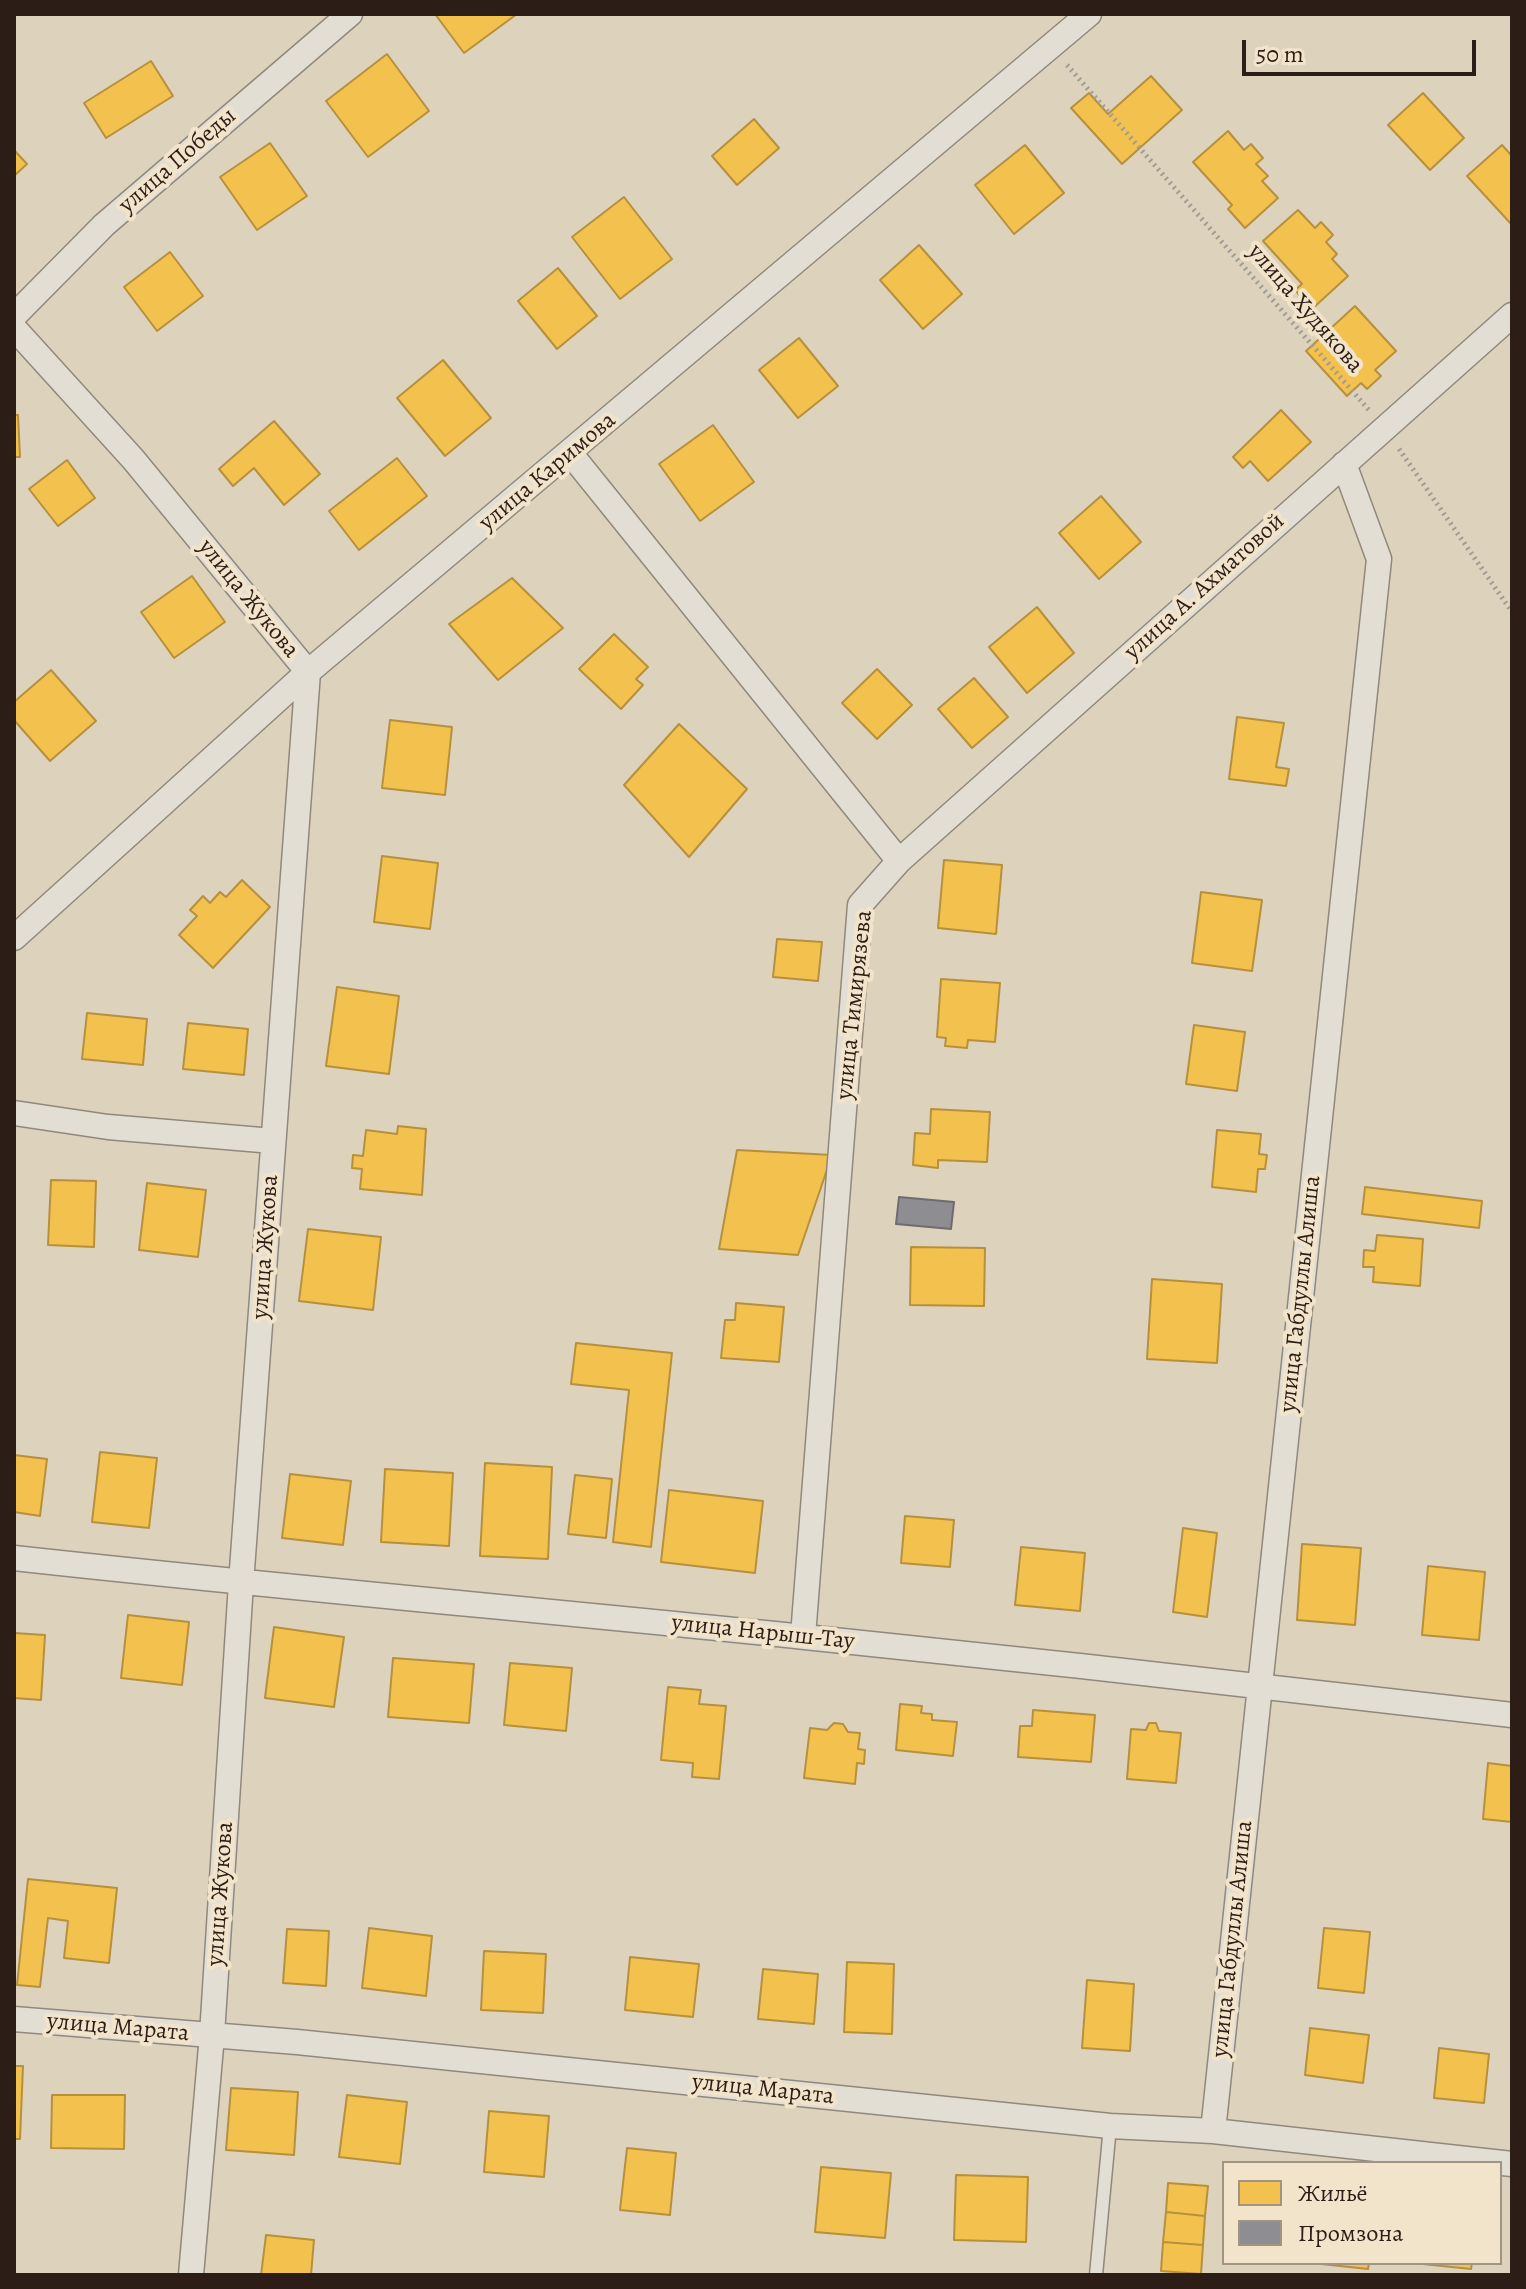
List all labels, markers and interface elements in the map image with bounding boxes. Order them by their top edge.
scale bar [1246,24,1480,74]
text: 50 m [1256,38,1304,70]
street label: улица Победы [113,102,243,220]
street label: улица Худякова [1241,238,1369,380]
street label: улица Каримова [474,406,622,538]
street label: улица А. Ахматовой [1119,508,1291,666]
street label: улица Жукова [191,534,305,664]
street label: улица Тимирязева [831,909,879,1101]
street label: улица Жукова [247,1174,285,1320]
street label: улица Габдуллы Алиша [1274,1174,1328,1414]
street label: улица Нарыш-Тау [670,1609,856,1657]
street label: улица Габдуллы Алиша [1206,1819,1260,2059]
street label: улица Жукова [202,1821,240,1967]
street label: улица Марата [46,2007,190,2049]
street label: улица Марата [691,2068,835,2112]
legend [1222,2161,1502,2265]
text: Жильё [1298,2177,1367,2209]
text: Промзона [1298,2217,1403,2249]

